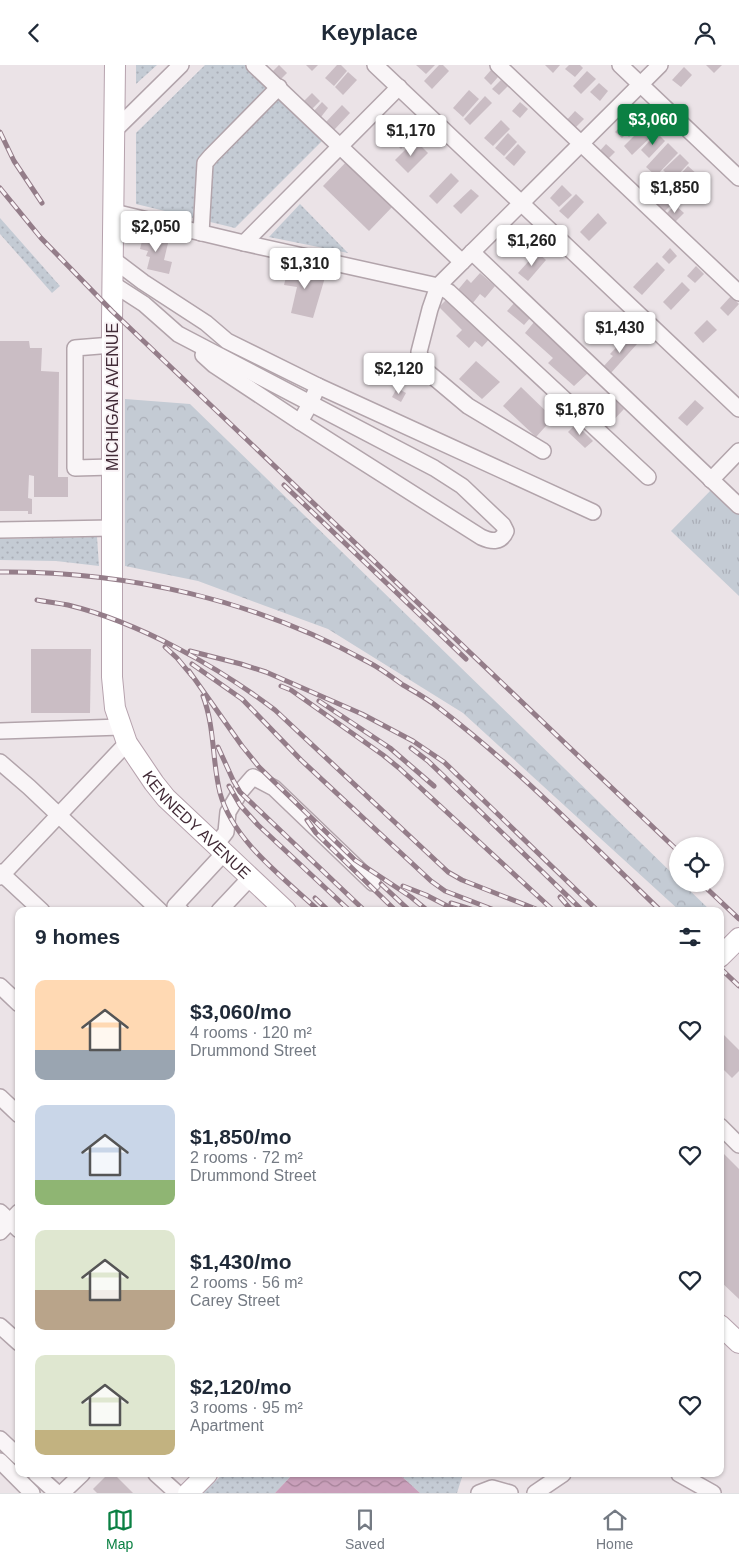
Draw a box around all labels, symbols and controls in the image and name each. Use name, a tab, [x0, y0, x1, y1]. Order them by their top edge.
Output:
icon: back	[20, 19, 48, 47]
icon: person	[691, 19, 719, 47]
text: Keyplace	[321, 20, 418, 45]
pin: $3,060	[612, 103, 694, 146]
text: $3,060	[629, 111, 677, 128]
pin: $1,170	[370, 114, 452, 157]
text: $1,170	[387, 122, 435, 139]
pin: $1,850	[634, 171, 716, 214]
text: $1,850	[651, 179, 699, 196]
pin: $2,050	[115, 211, 197, 253]
text: $2,050	[132, 218, 180, 235]
pin: $1,260	[491, 225, 573, 267]
text: $1,260	[508, 232, 556, 249]
pin: $1,310	[264, 247, 346, 290]
text: $1,310	[281, 255, 329, 272]
pin: $1,430	[579, 311, 661, 354]
text: $1,430	[596, 319, 644, 336]
street label: MICHIGAN AVENUE	[104, 323, 121, 471]
pin: $2,120	[358, 353, 440, 395]
text: $2,120	[375, 360, 423, 377]
pin: $1,870	[539, 393, 621, 436]
text: $1,870	[556, 401, 604, 418]
street label: KENNEDY AVENUE	[139, 768, 254, 882]
map controls	[669, 837, 724, 892]
button: locate	[669, 837, 724, 892]
icon: filters	[676, 923, 704, 951]
text: 9 homes	[35, 925, 120, 948]
icon: home	[75, 1000, 135, 1060]
text: $3,060/mo	[190, 1000, 292, 1023]
icon: heart	[676, 1016, 704, 1044]
text: 4 rooms · 120 m²	[190, 1024, 312, 1041]
text: Drummond Street	[190, 1042, 316, 1059]
icon: home	[75, 1125, 135, 1185]
text: $1,850/mo	[190, 1125, 292, 1148]
icon: heart	[676, 1141, 704, 1169]
text: 2 rooms · 72 m²	[190, 1149, 303, 1166]
text: Drummond Street	[190, 1167, 316, 1184]
icon: home	[75, 1250, 135, 1310]
text: $1,430/mo	[190, 1250, 292, 1273]
icon: heart	[676, 1266, 704, 1294]
text: 2 rooms · 56 m²	[190, 1274, 303, 1291]
text: Carey Street	[190, 1292, 280, 1309]
icon: home	[75, 1375, 135, 1435]
text: $2,120/mo	[190, 1375, 292, 1398]
icon: heart	[676, 1391, 704, 1419]
text: 3 rooms · 95 m²	[190, 1399, 303, 1416]
text: Apartment	[190, 1417, 264, 1434]
tab: Map	[106, 1506, 134, 1552]
tab: Saved	[345, 1506, 385, 1552]
tab: Home	[596, 1506, 633, 1552]

